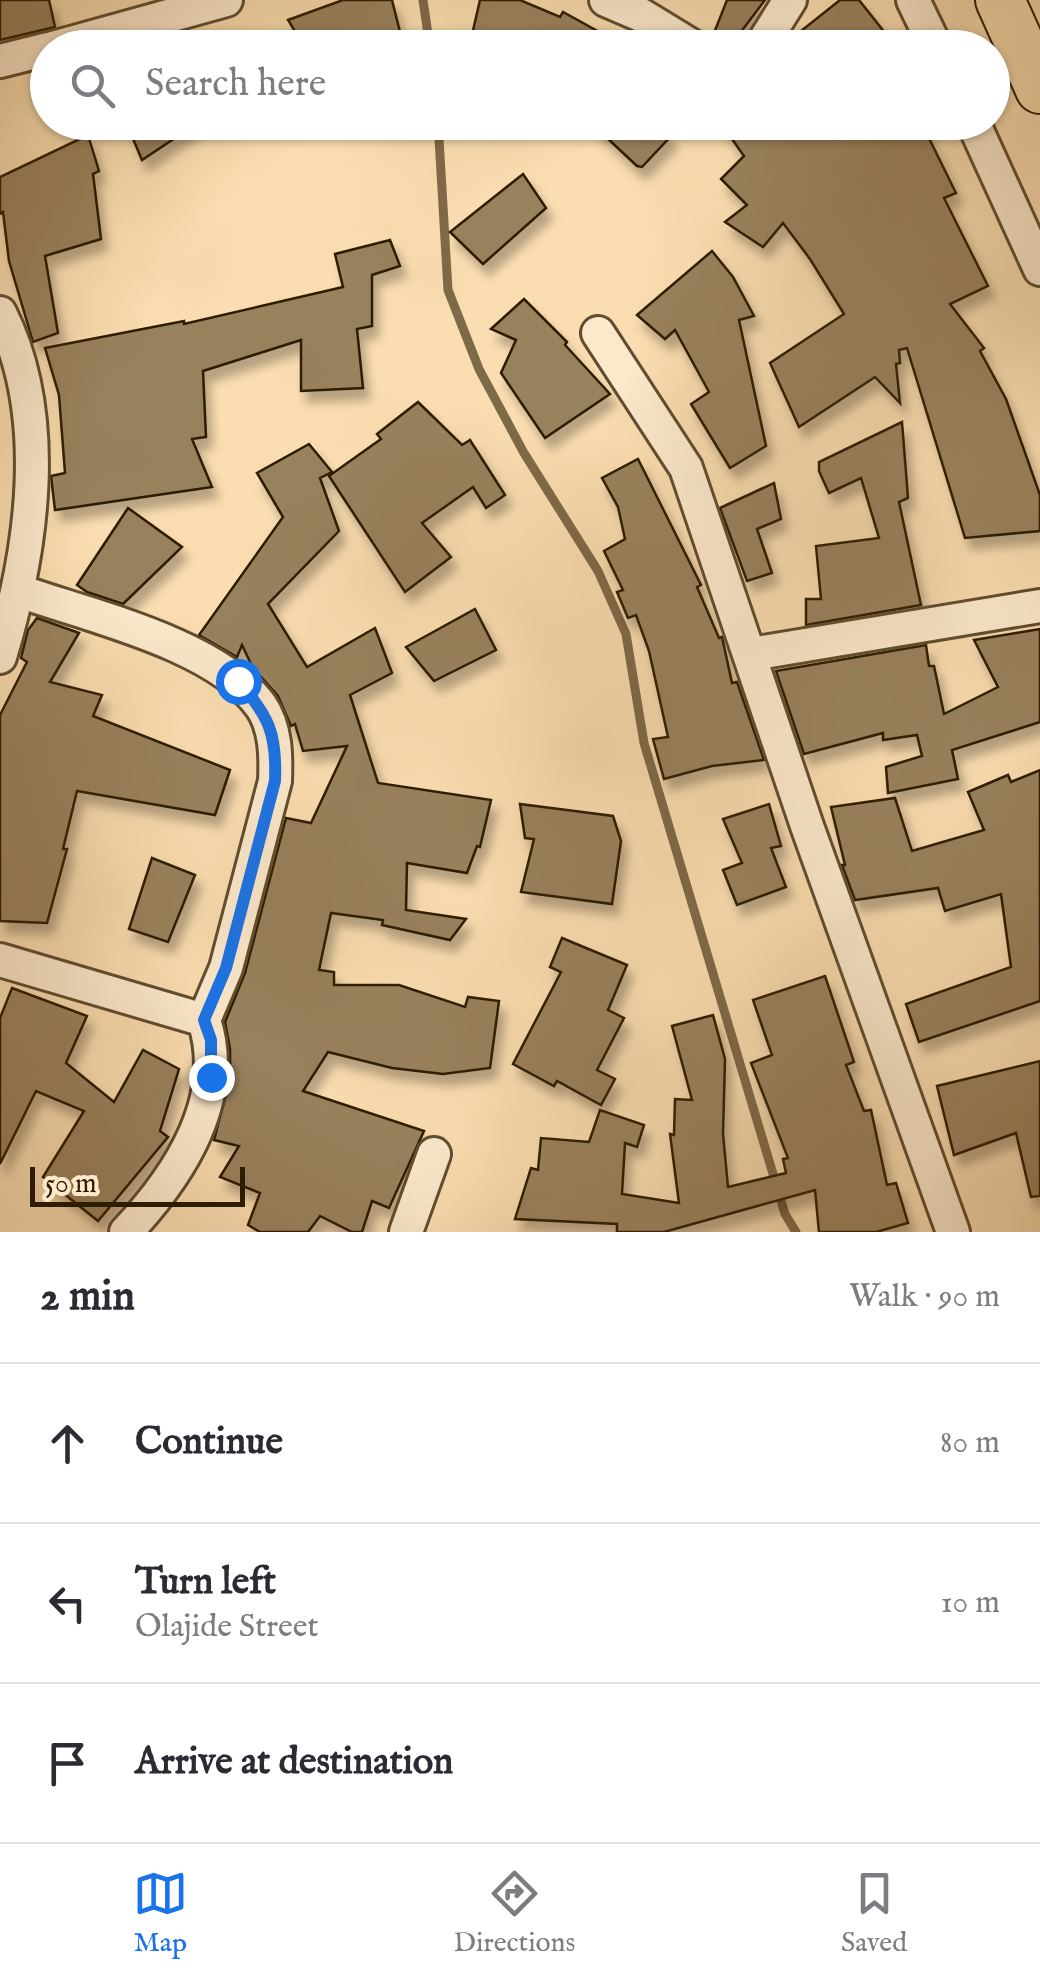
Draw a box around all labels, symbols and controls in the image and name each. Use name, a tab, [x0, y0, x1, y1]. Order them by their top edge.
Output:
search box	[30, 30, 1010, 140]
icon: search	[65, 58, 120, 113]
text: Search here	[145, 61, 326, 109]
route start	[216, 659, 262, 705]
route end	[189, 1055, 235, 1101]
scale bar	[30, 1162, 245, 1206]
text: 50 m	[45, 1167, 97, 1202]
text: 2 min	[40, 1271, 135, 1324]
text: Walk · 90 m	[849, 1277, 1000, 1318]
icon: ahead	[40, 1416, 95, 1471]
text: Continue	[135, 1419, 283, 1467]
text: 80 m	[940, 1423, 1000, 1464]
text: Turn left	[135, 1559, 276, 1607]
icon: left	[40, 1576, 95, 1631]
text: 10 m	[941, 1583, 1000, 1624]
text: Olajide Street	[135, 1607, 318, 1648]
icon: arrive	[40, 1736, 95, 1791]
text: Arrive at destination	[135, 1739, 453, 1787]
tab: Map	[133, 1866, 188, 1961]
tab: Directions	[453, 1866, 575, 1961]
tab: Saved	[841, 1866, 907, 1961]

